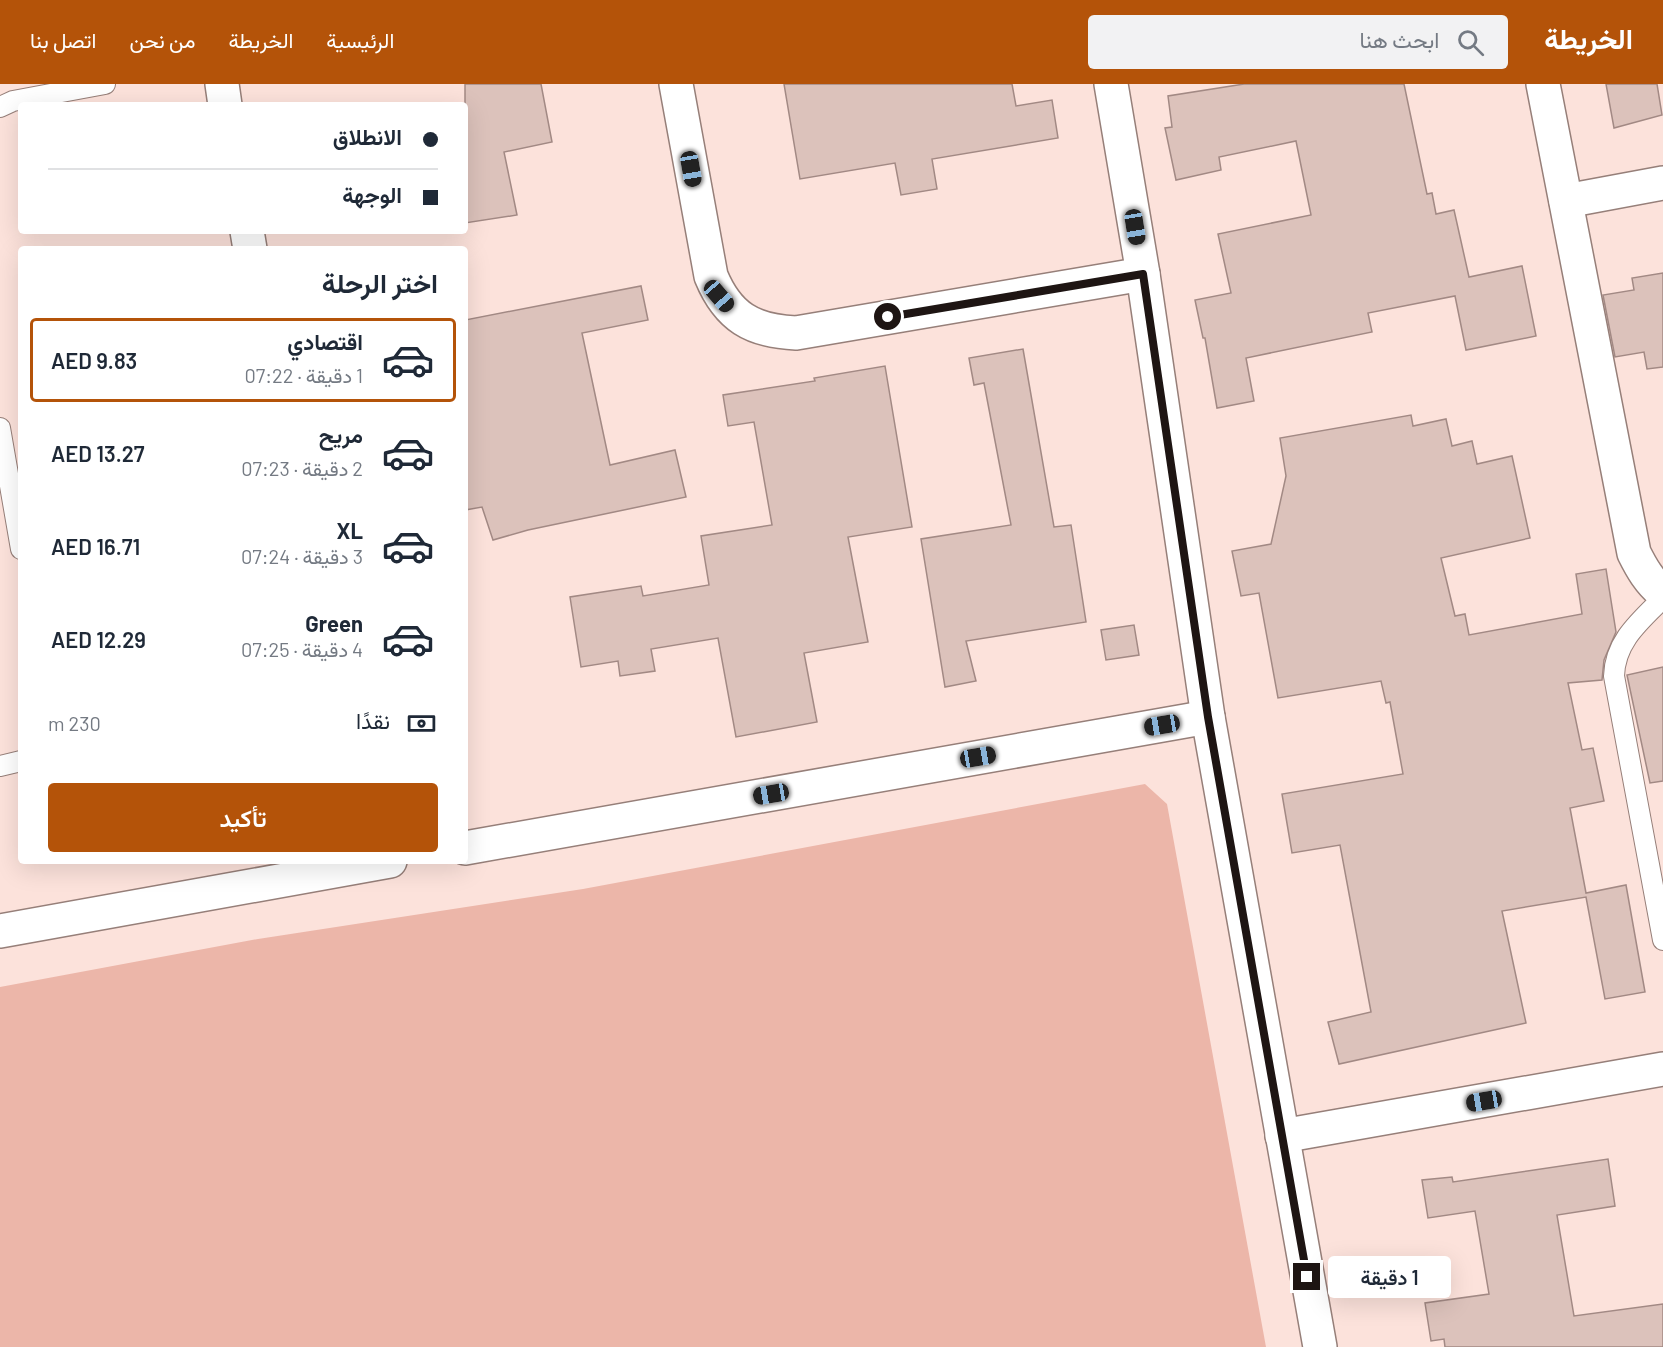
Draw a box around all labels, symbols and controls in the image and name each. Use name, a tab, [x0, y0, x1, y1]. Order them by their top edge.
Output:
search box	[1088, 15, 1508, 69]
text: الخريطة	[1544, 21, 1633, 55]
text: ابحث هنا	[1359, 26, 1439, 52]
icon: search	[1454, 26, 1487, 59]
text: اتصل بنا	[30, 27, 96, 52]
text: من نحن	[129, 27, 195, 52]
text: الخريطة	[228, 27, 293, 52]
text: الرئيسية	[326, 27, 394, 52]
text: الانطلاق	[333, 123, 402, 149]
car	[679, 150, 703, 188]
text: الوجهة	[342, 181, 402, 207]
car	[1123, 208, 1147, 246]
text: اختر الرحلة	[322, 266, 438, 298]
car	[700, 277, 738, 315]
route start	[874, 303, 901, 330]
text: اقتصادي	[287, 328, 363, 354]
icon: car	[381, 333, 435, 387]
text: AED 9.83	[51, 347, 137, 373]
text: 1 دقيقة · 07:22	[245, 363, 363, 387]
text: مريح	[319, 421, 363, 447]
icon: car	[381, 426, 435, 480]
text: AED 13.27	[51, 440, 145, 466]
text: 2 دقيقة · 07:23	[241, 456, 363, 480]
text: XL	[337, 517, 363, 543]
icon: car	[381, 519, 435, 573]
text: AED 16.71	[51, 533, 140, 559]
text: 3 دقيقة · 07:24	[241, 544, 363, 568]
text: Green	[305, 610, 363, 636]
icon: car	[381, 612, 435, 666]
text: AED 12.29	[51, 626, 146, 652]
text: 4 دقيقة · 07:25	[241, 637, 363, 661]
text: نقدًا	[356, 707, 390, 733]
icon: cash	[405, 707, 438, 740]
text: 230 m	[48, 711, 101, 735]
car	[1143, 713, 1181, 737]
car	[959, 745, 997, 769]
car	[752, 782, 790, 806]
button: تأكيد	[48, 783, 438, 852]
car	[1465, 1089, 1503, 1113]
callout: 1 دقيقة	[1328, 1256, 1451, 1298]
route end	[1293, 1263, 1320, 1290]
text: 1 دقيقة	[1360, 1265, 1419, 1289]

